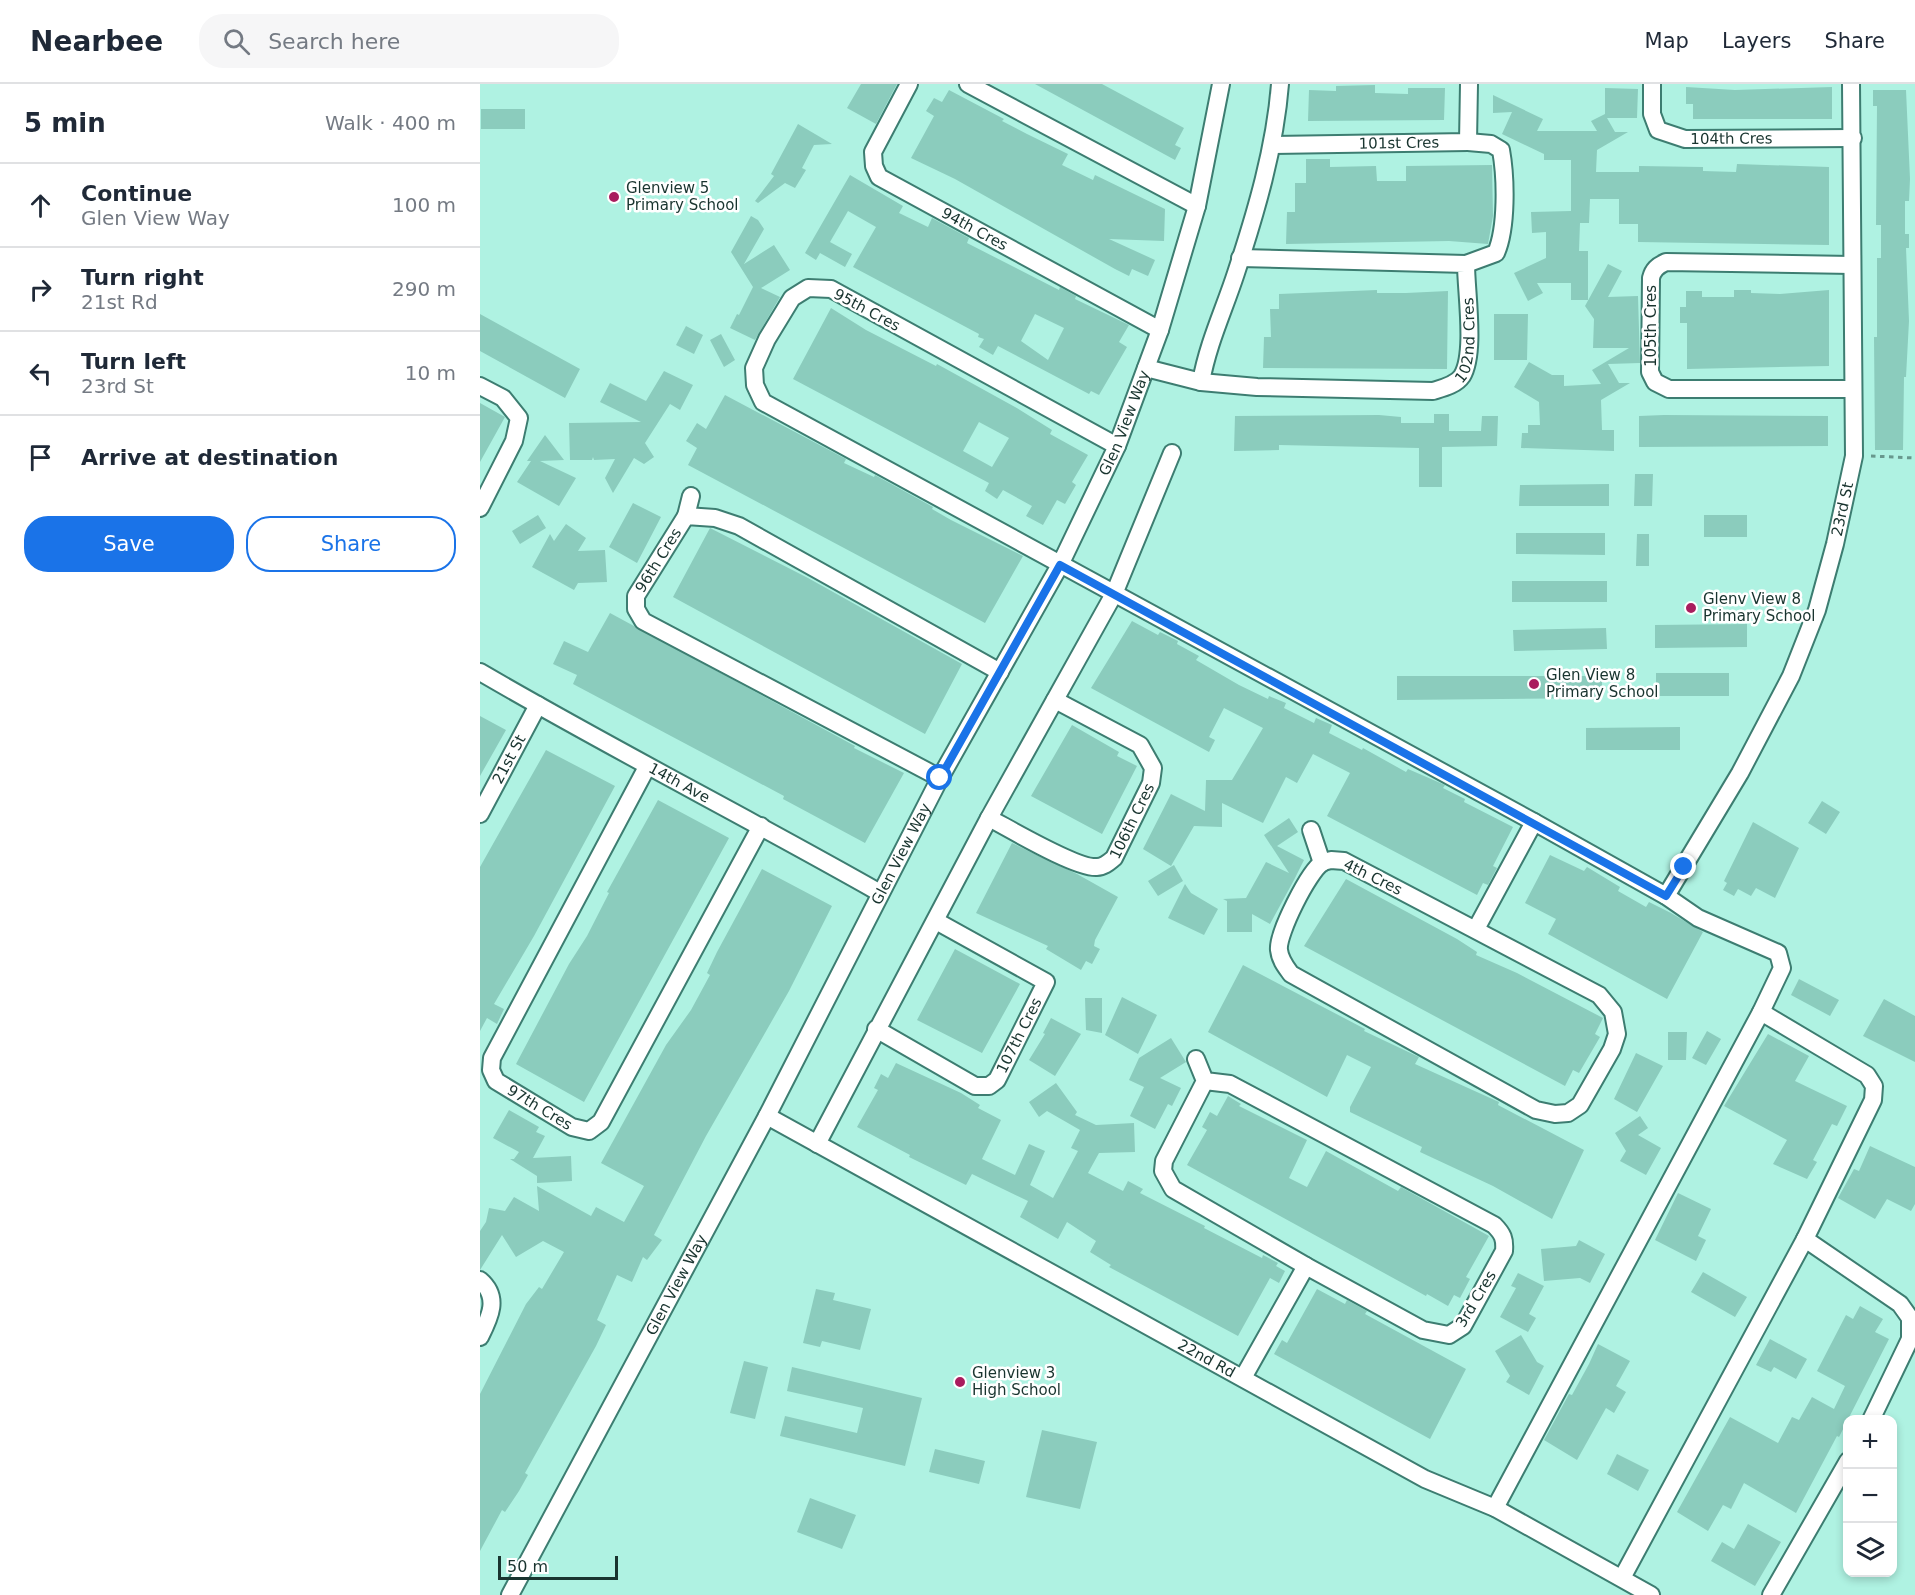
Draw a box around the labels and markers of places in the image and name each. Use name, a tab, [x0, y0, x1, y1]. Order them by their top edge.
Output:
place label: Glenview 5 Primary School	[626, 179, 739, 214]
marker: Glenview 5 Primary School	[607, 190, 621, 204]
place label: Glenv View 8 Primary School	[1703, 590, 1816, 625]
marker: Glenv View 8 Primary School	[1684, 601, 1698, 615]
place label: Glen View 8 Primary School	[1546, 666, 1659, 701]
marker: Glen View 8 Primary School	[1527, 677, 1541, 691]
place label: Glenview 3 High School	[972, 1364, 1061, 1399]
marker: Glenview 3 High School	[953, 1375, 967, 1389]

